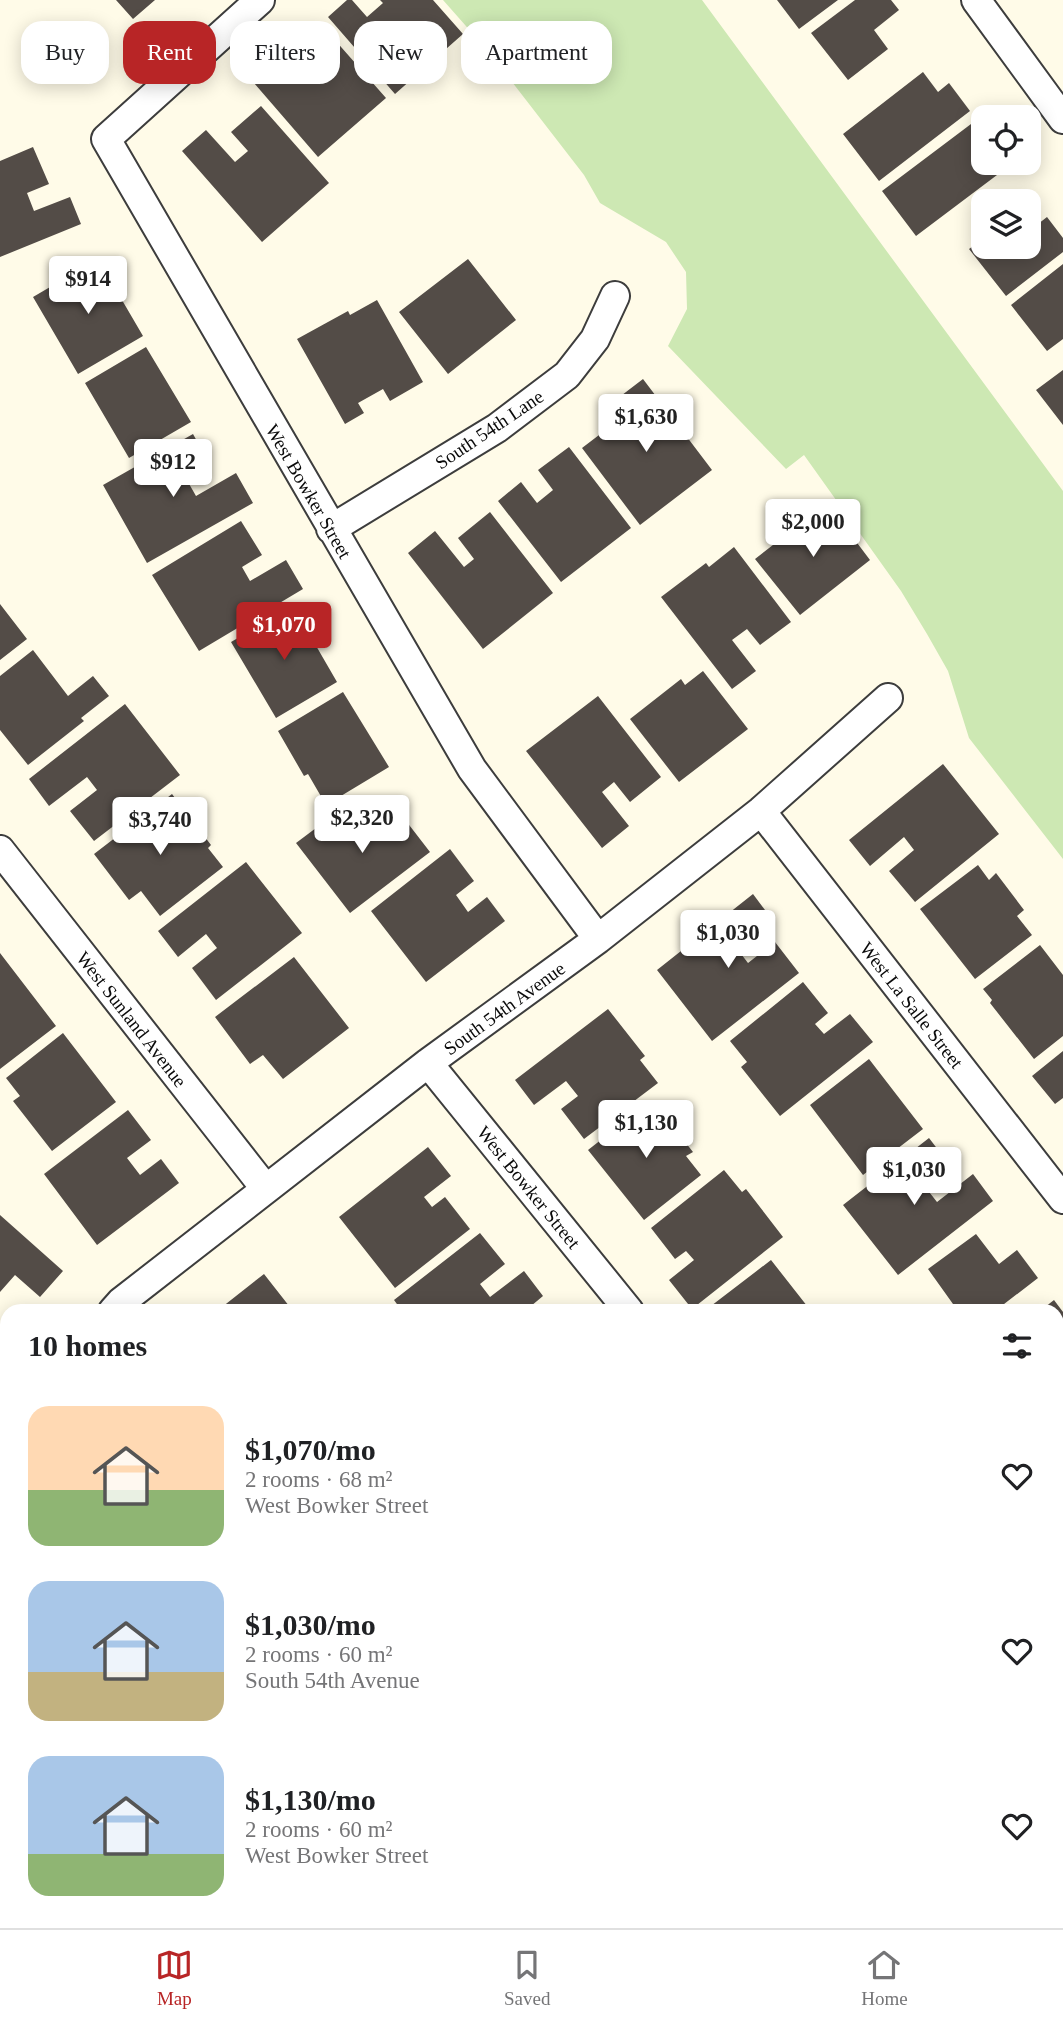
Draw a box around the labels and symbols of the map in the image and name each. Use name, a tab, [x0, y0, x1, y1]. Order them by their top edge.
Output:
pin: $914	[47, 256, 129, 316]
street label: South 54th Lane	[431, 386, 547, 473]
pin: $1,630	[589, 394, 703, 454]
street label: West Bowker Street	[262, 420, 356, 563]
pin: $912	[132, 440, 214, 499]
pin: $2,000	[756, 500, 870, 559]
pin: $1,070	[227, 602, 341, 662]
pin: $2,320	[305, 796, 419, 855]
pin: $3,740	[103, 798, 217, 857]
pin: $1,030	[671, 911, 785, 970]
street label: West La Salle Street	[856, 938, 968, 1073]
street label: West Sunland Avenue	[72, 947, 191, 1091]
street label: South 54th Avenue	[440, 958, 569, 1059]
pin: $1,130	[589, 1100, 703, 1160]
street label: West Bowker Street	[473, 1122, 585, 1253]
pin: $1,030	[857, 1148, 971, 1207]

